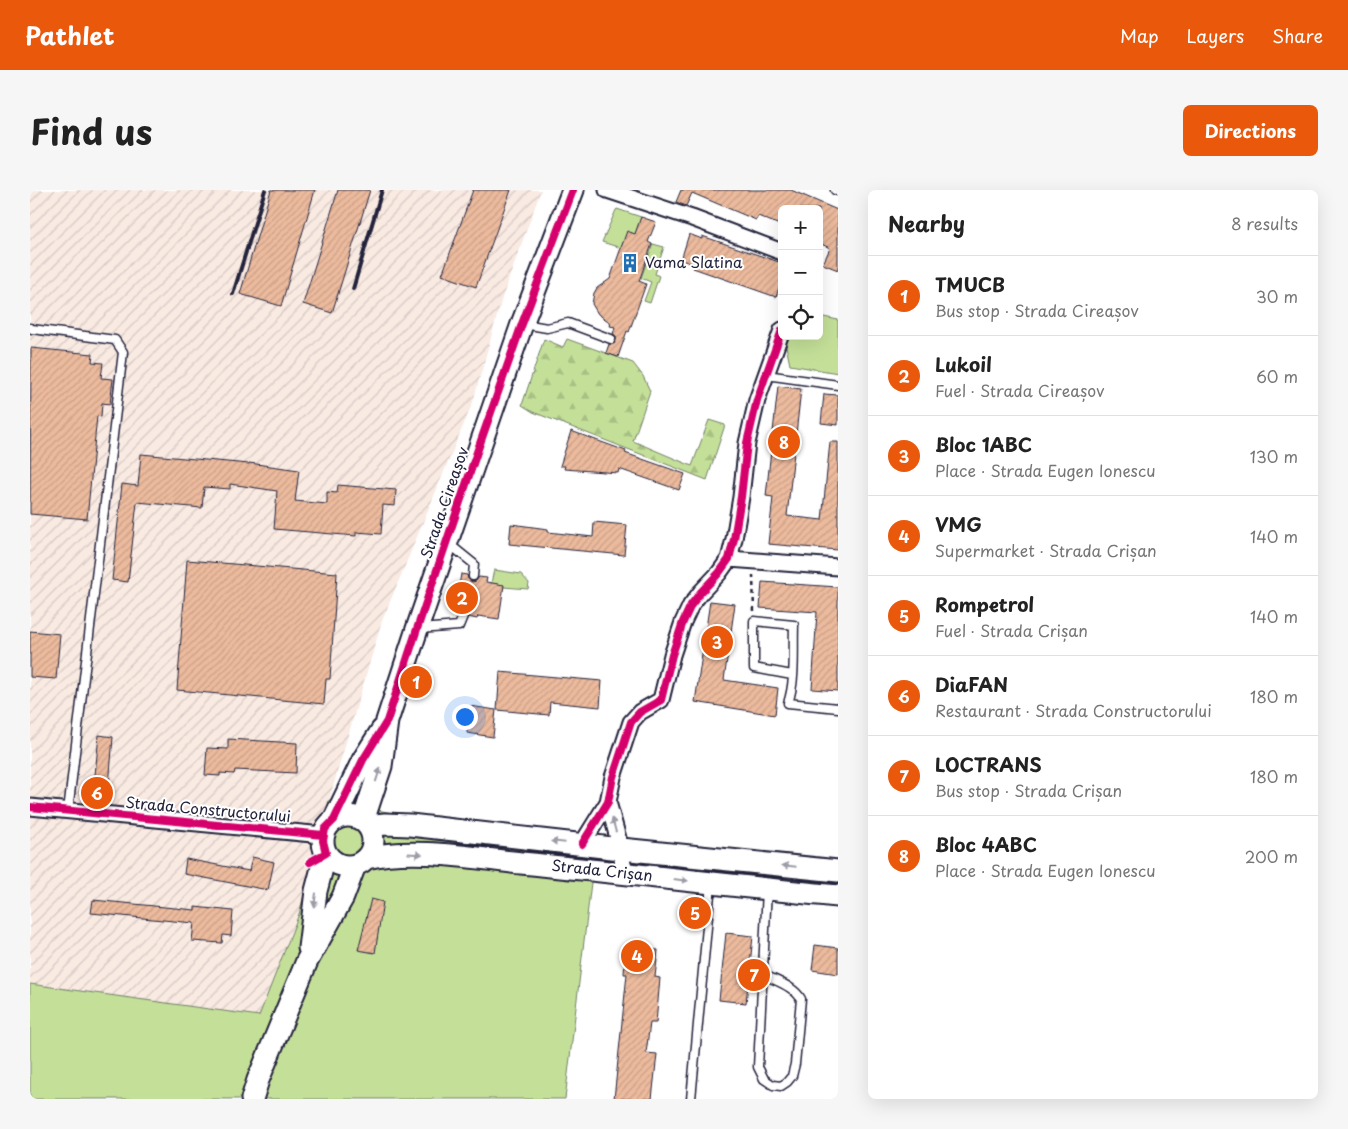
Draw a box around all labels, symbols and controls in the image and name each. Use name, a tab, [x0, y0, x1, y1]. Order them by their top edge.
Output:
text: Pathlet	[25, 17, 115, 53]
text: Map	[1120, 22, 1159, 49]
text: Layers	[1187, 22, 1244, 49]
text: Share	[1272, 22, 1323, 49]
text: Find us	[30, 104, 152, 157]
button: Directions	[1183, 105, 1318, 156]
map controls	[778, 205, 823, 340]
button: +	[778, 205, 823, 250]
text: Nearby	[888, 207, 965, 239]
text: 8 results	[1231, 211, 1298, 235]
place label: Vama Slatina	[645, 250, 743, 273]
button: −	[778, 250, 823, 295]
building icon: Vama Slatina	[619, 252, 641, 274]
text: TMUCB	[935, 270, 1005, 298]
text: 1	[900, 284, 908, 308]
text: 30 m	[1256, 284, 1298, 308]
button: locate	[778, 295, 823, 340]
text: Bus stop · Strada Cireașov	[935, 298, 1139, 322]
text: Lukoil	[935, 350, 992, 378]
text: 2	[898, 364, 910, 388]
text: 60 m	[1256, 364, 1298, 388]
text: Fuel · Strada Cireașov	[935, 378, 1104, 402]
pin: 8	[768, 423, 800, 461]
text: Bloc 1ABC	[935, 430, 1032, 458]
street label: Strada Cireașov	[414, 443, 474, 561]
text: 3	[899, 444, 909, 468]
text: 130 m	[1250, 444, 1298, 468]
text: Place · Strada Eugen Ionescu	[935, 458, 1156, 482]
text: VMG	[935, 510, 982, 538]
text: 4	[899, 524, 909, 548]
text: 140 m	[1250, 524, 1298, 548]
text: Supermarket · Strada Crișan	[935, 538, 1157, 562]
pin: 2	[446, 579, 478, 617]
text: Rompetrol	[935, 590, 1034, 618]
text: 5	[899, 604, 909, 628]
text: 140 m	[1250, 604, 1298, 628]
text: Fuel · Strada Crișan	[935, 618, 1088, 642]
pin: 3	[701, 623, 733, 661]
pin: 1	[400, 663, 432, 701]
text: DiaFAN	[935, 670, 1008, 698]
text: 6	[898, 684, 910, 708]
text: 180 m	[1250, 684, 1298, 708]
text: Restaurant · Strada Constructorului	[935, 698, 1212, 722]
your location	[452, 704, 478, 730]
text: LOCTRANS	[935, 750, 1042, 778]
text: 7	[899, 764, 909, 788]
text: 180 m	[1250, 764, 1298, 788]
one-way arrow	[374, 767, 382, 782]
pin: 6	[81, 774, 113, 812]
text: Bus stop · Strada Crișan	[935, 778, 1122, 802]
street label: Strada Constructorului	[124, 790, 292, 827]
one-way arrow	[610, 818, 618, 833]
text: Bloc 4ABC	[935, 830, 1037, 858]
one-way arrow	[550, 838, 566, 846]
text: 8	[899, 844, 909, 868]
text: 200 m	[1245, 844, 1298, 868]
one-way arrow	[407, 850, 423, 858]
street label: Strada Crișan	[551, 853, 654, 886]
text: Place · Strada Eugen Ionescu	[935, 858, 1156, 882]
one-way arrow	[781, 862, 797, 870]
one-way arrow	[673, 876, 689, 884]
one-way arrow	[311, 893, 319, 909]
pin: 5	[679, 894, 711, 932]
pin: 4	[621, 937, 653, 975]
pin: 7	[738, 956, 770, 994]

